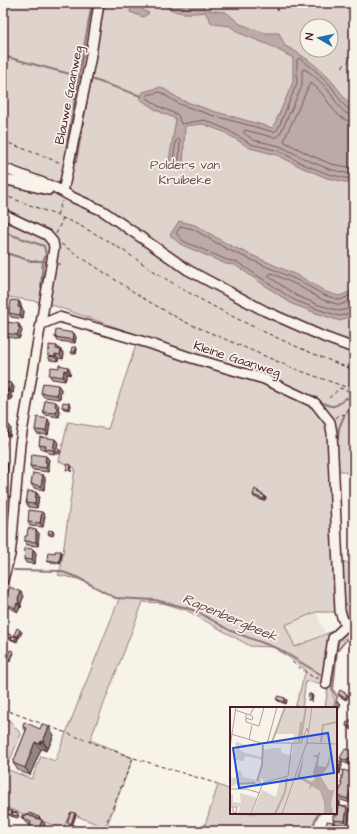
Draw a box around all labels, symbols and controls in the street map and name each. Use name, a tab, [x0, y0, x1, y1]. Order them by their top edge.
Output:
north arrow	[299, 18, 339, 58]
text: N	[302, 32, 318, 41]
street label: Blauwe Gaanweg	[51, 44, 88, 146]
park label: Polders van Kruibeke	[150, 156, 221, 189]
street label: Kleine Gaanweg	[191, 336, 283, 383]
water label: Rapenbergbeek	[179, 589, 281, 647]
inset map	[230, 707, 337, 814]

